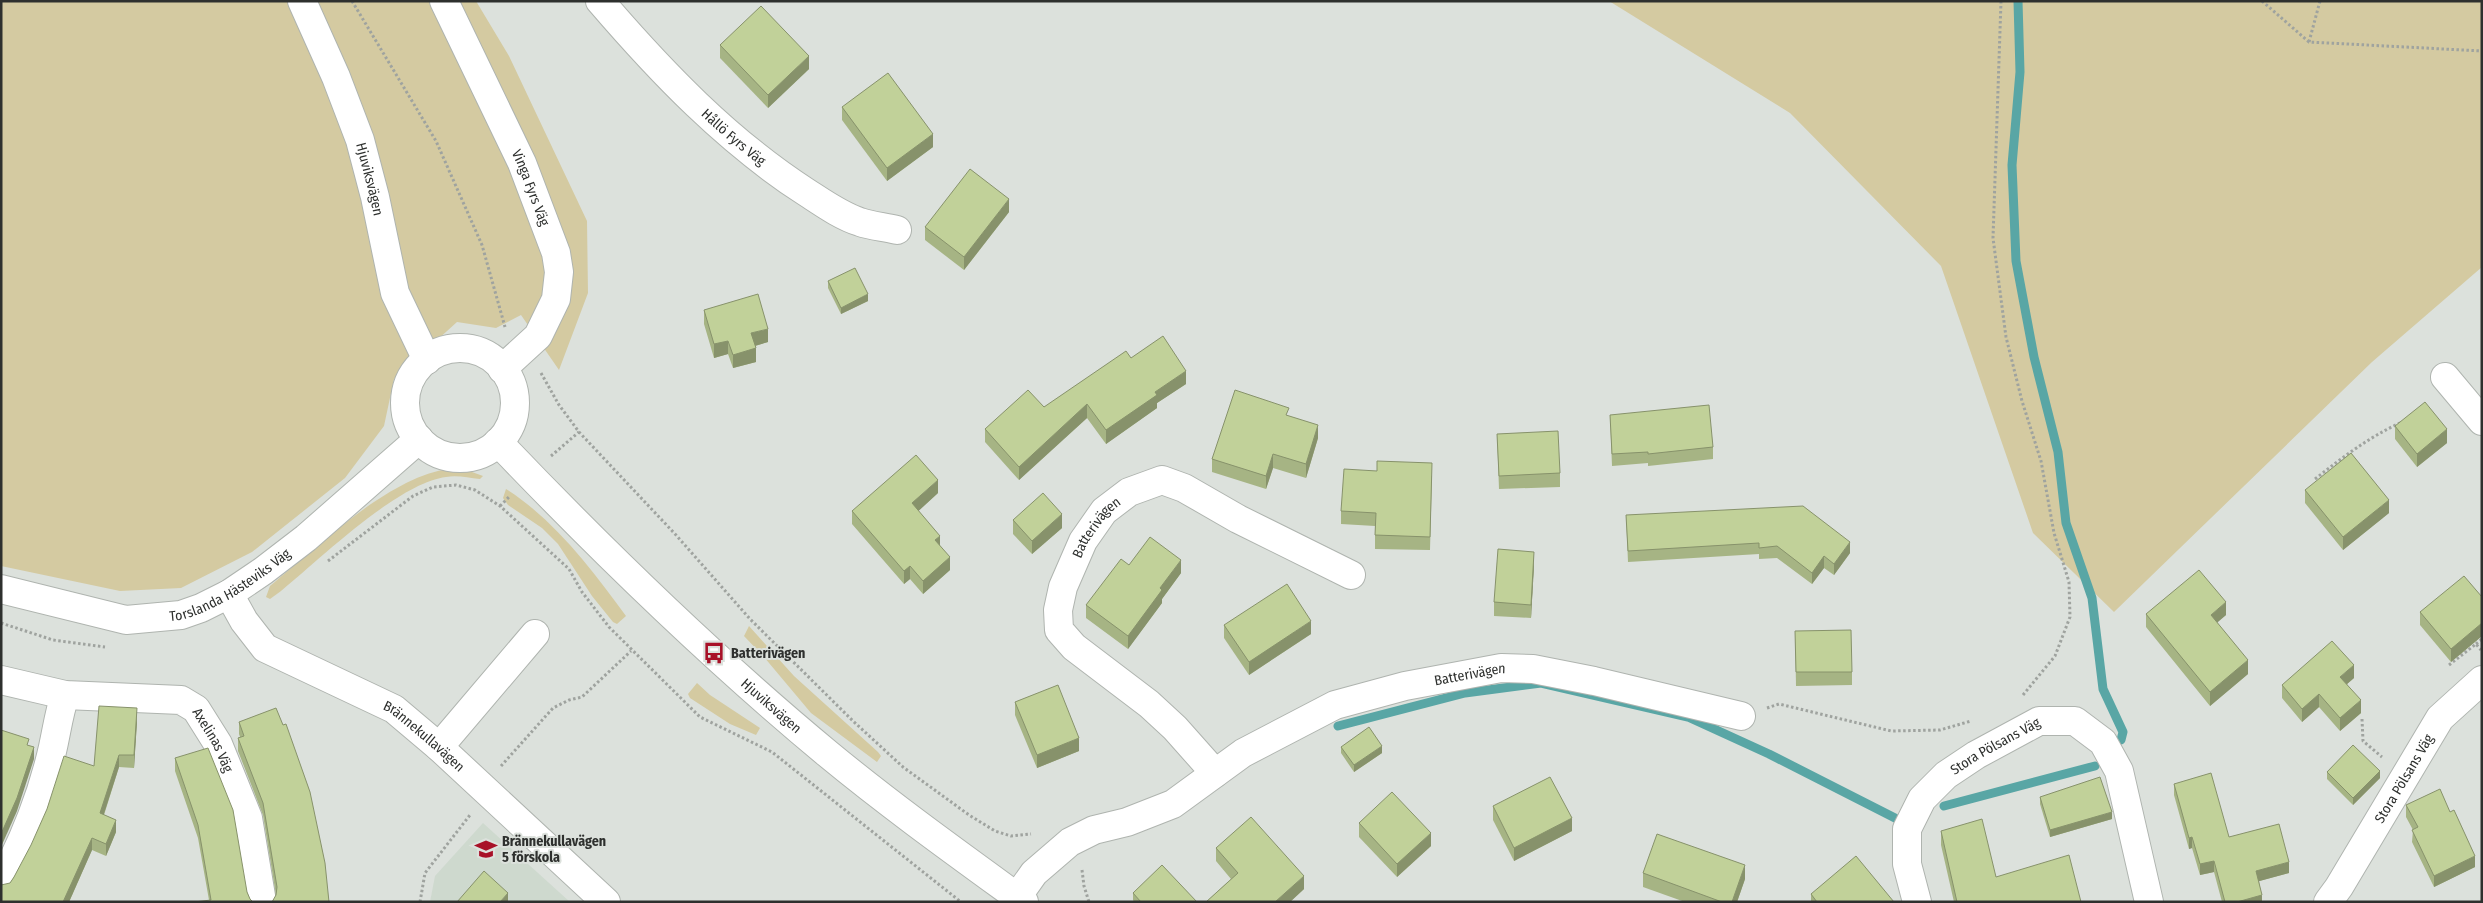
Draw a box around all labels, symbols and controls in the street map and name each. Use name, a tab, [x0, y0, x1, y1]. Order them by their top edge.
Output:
street label: Hållö Fyrs Väg	[698, 105, 770, 169]
street label: Hjuviksvägen	[353, 141, 387, 217]
street label: Vinga Fyrs Väg	[508, 147, 554, 228]
street label: Batterivägen	[1068, 493, 1124, 560]
street label: Torslanda Hästeviks Väg	[169, 544, 294, 625]
bus stop icon: Batterivägen	[701, 640, 727, 666]
place label: Batterivägen	[731, 645, 805, 662]
street label: Batterivägen	[1433, 659, 1506, 689]
street label: Hjuviksvägen	[738, 675, 805, 737]
street label: Brännekullavägen	[381, 697, 468, 775]
street label: Axelinas Väg	[189, 705, 237, 775]
street label: Stora Pölsans Väg	[1947, 713, 2043, 778]
street label: Stora Pölsans Väg	[2371, 731, 2437, 826]
place label: Brännekullavägen 5 förskola	[502, 833, 606, 866]
school or university icon: Brännekullavägen 5 förskola	[473, 836, 499, 862]

